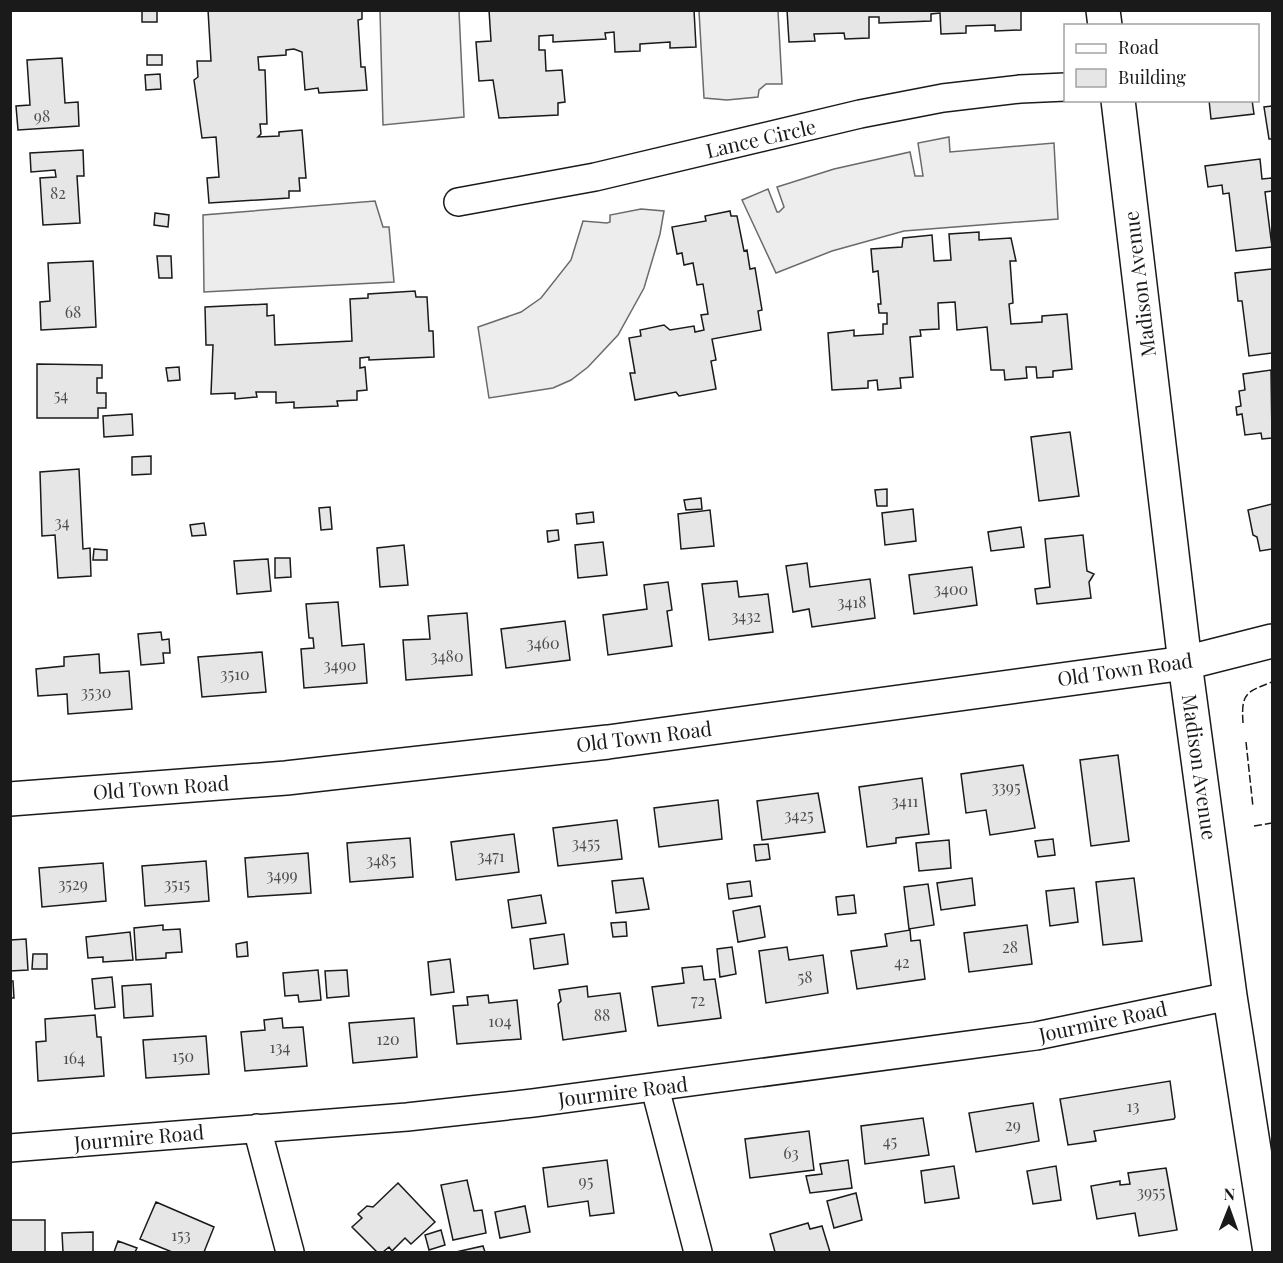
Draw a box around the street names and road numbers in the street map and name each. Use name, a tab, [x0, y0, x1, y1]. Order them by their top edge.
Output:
street label: Lance Circle	[703, 112, 818, 163]
street label: Madison Avenue	[1116, 210, 1161, 359]
street label: Old Town Road	[1055, 646, 1195, 691]
street label: Madison Avenue	[1177, 692, 1224, 841]
street label: Old Town Road	[574, 714, 714, 757]
street label: Old Town Road	[92, 768, 230, 805]
street label: Jourmire Road	[1035, 994, 1170, 1047]
street label: Jourmire Road	[555, 1069, 690, 1112]
street label: Jourmire Road	[72, 1117, 205, 1156]

